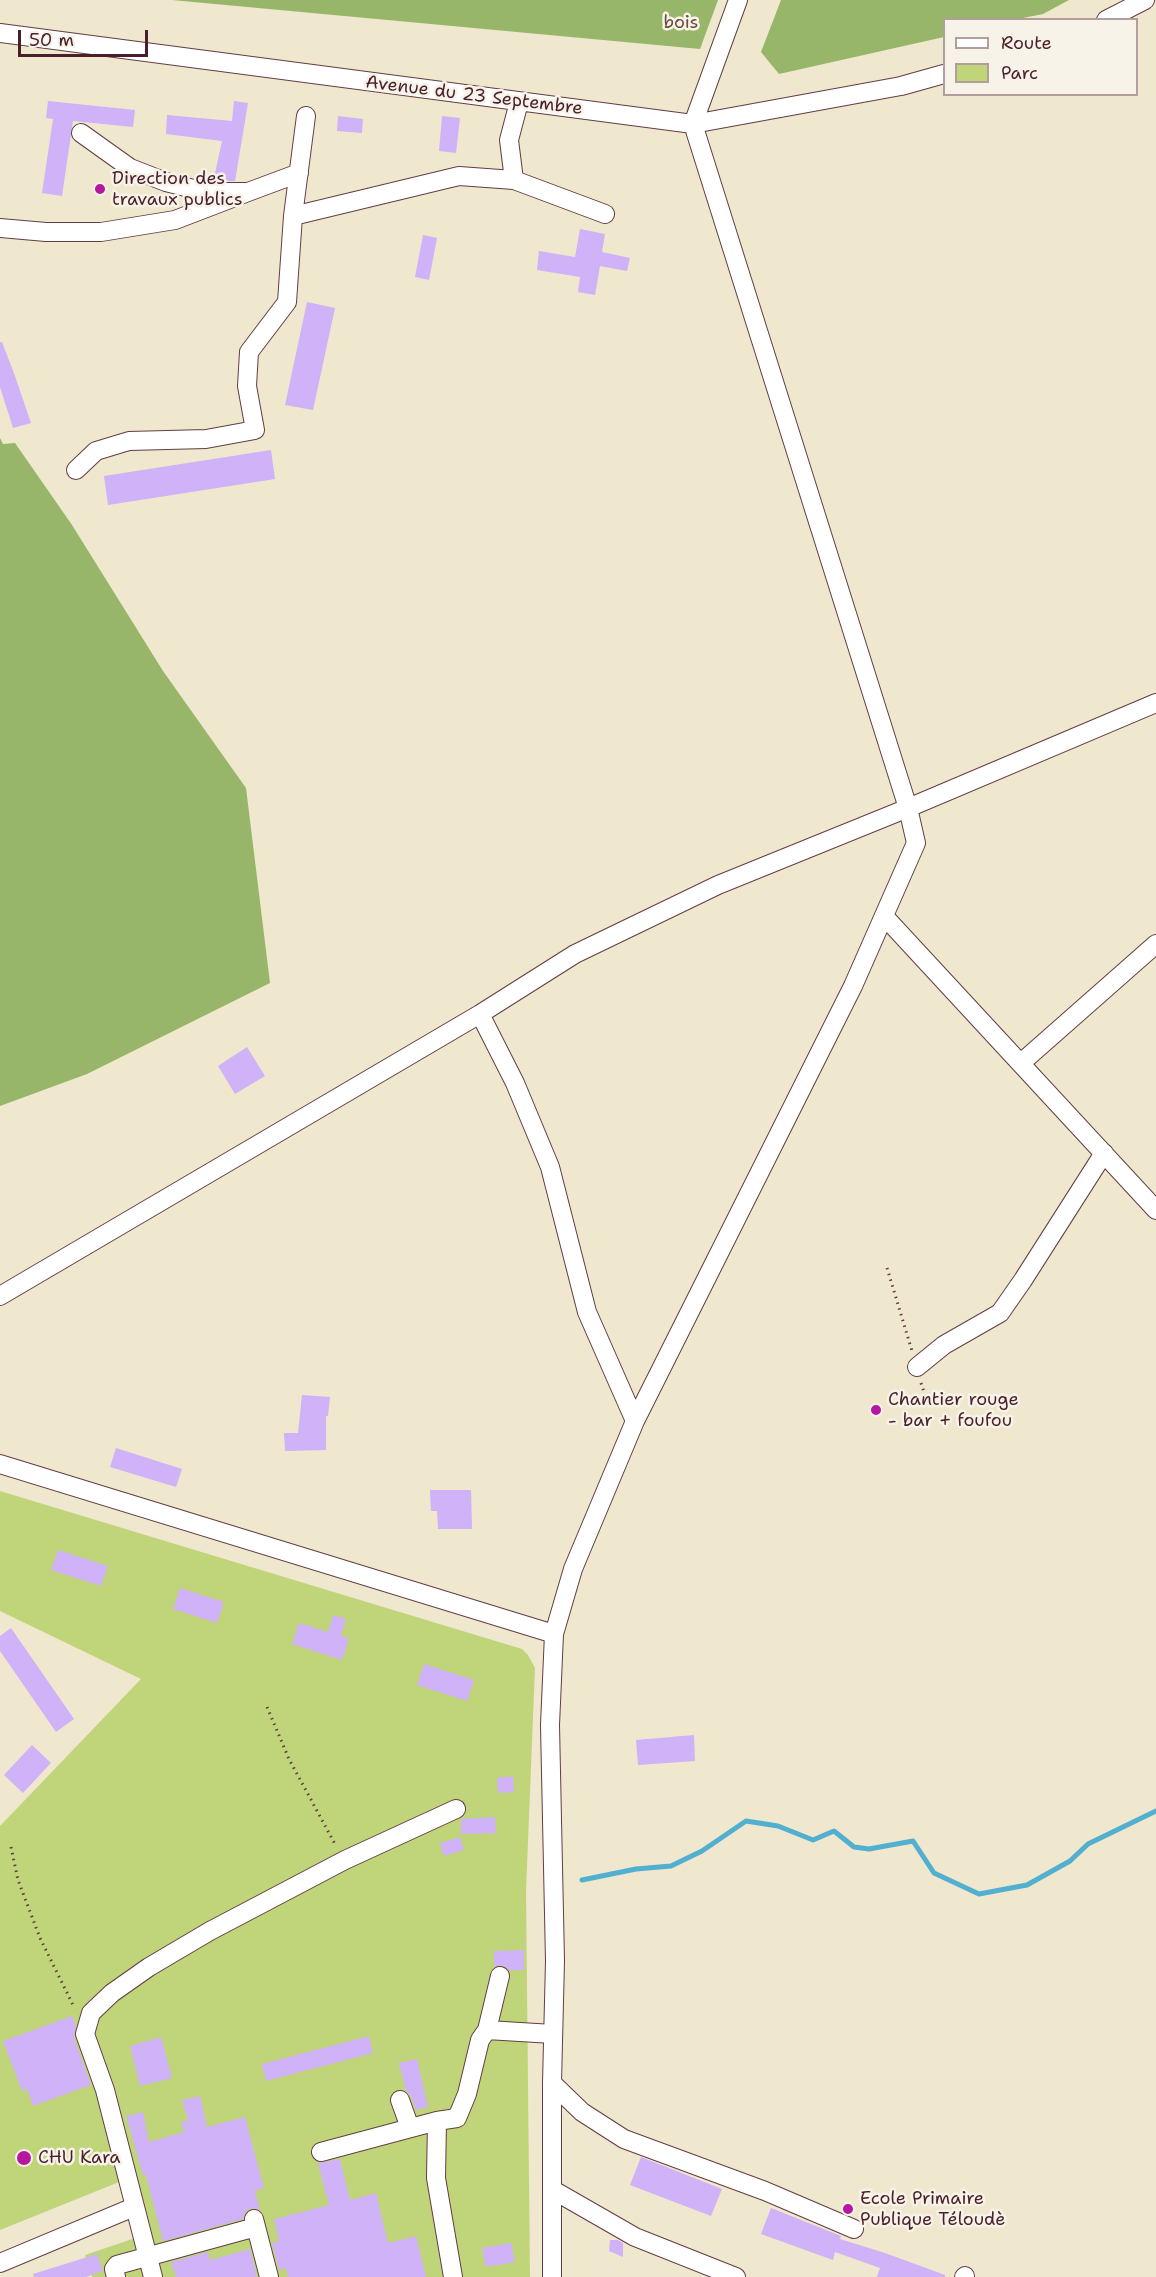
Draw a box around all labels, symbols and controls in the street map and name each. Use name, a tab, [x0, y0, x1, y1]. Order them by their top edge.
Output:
park label: bois	[664, 12, 698, 34]
scale bar	[21, 18, 152, 56]
legend	[943, 18, 1138, 96]
text: 50 m	[29, 28, 74, 52]
text: Route	[1001, 31, 1052, 55]
text: Parc	[1001, 61, 1038, 85]
street label: Avenue du 23 Septembre	[364, 72, 584, 120]
place label: Direction des travaux publics	[112, 168, 243, 210]
marker: Direction des travaux publics	[93, 182, 107, 196]
place label: Chantier rouge - bar + foufou	[888, 1389, 1019, 1432]
marker: Chantier rouge - bar + foufou	[869, 1403, 883, 1417]
place label: CHU Kara	[38, 2147, 121, 2169]
marker: CHU Kara	[15, 2149, 33, 2167]
place label: Ecole Primaire Publique Téloudè	[860, 2188, 1005, 2230]
marker: Ecole Primaire Publique Téloudè	[841, 2202, 855, 2216]

